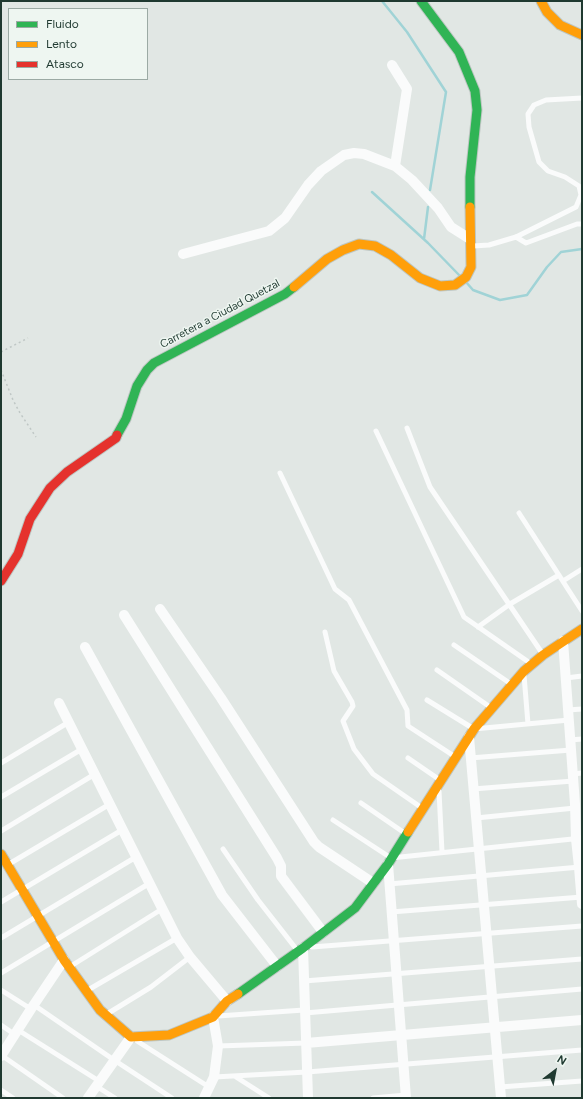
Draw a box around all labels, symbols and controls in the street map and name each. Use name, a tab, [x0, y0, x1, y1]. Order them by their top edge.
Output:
legend	[8, 8, 148, 80]
text: Fluido	[46, 17, 79, 31]
text: Lento	[46, 37, 77, 51]
text: Atasco	[46, 57, 84, 71]
street label: Carretera a Ciudad Quetzal	[158, 277, 282, 351]
north arrow	[535, 1051, 575, 1091]
text: N	[555, 1053, 569, 1068]

